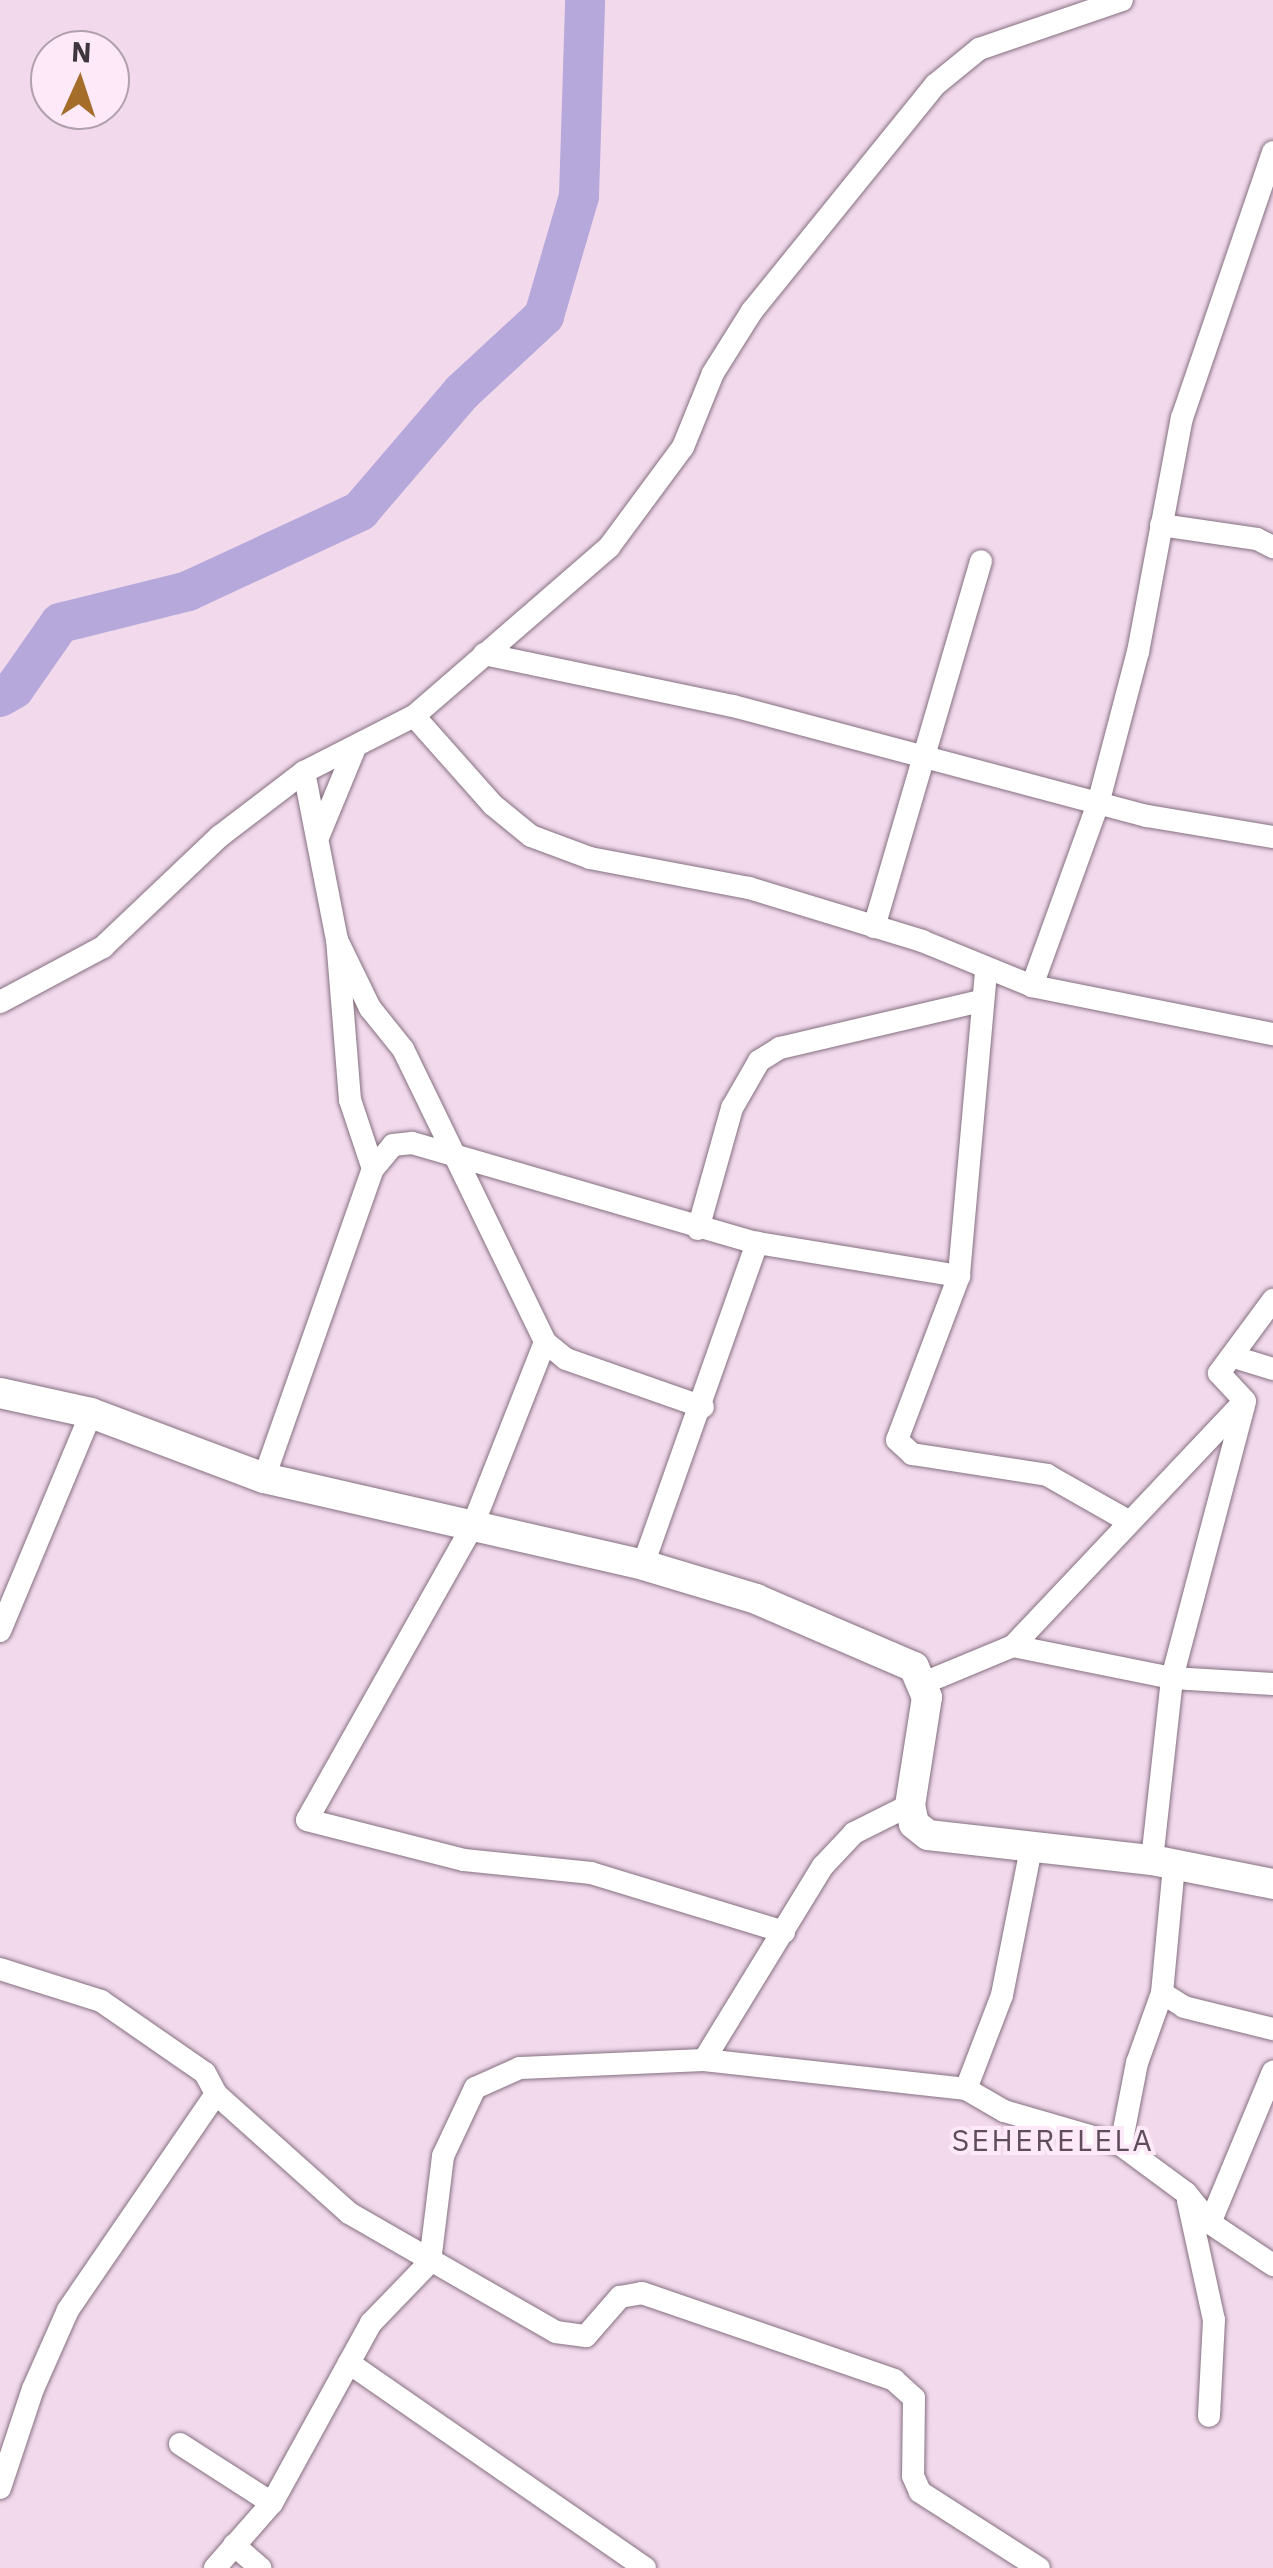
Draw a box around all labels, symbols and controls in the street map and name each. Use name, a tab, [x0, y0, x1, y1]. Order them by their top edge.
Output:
north arrow	[30, 30, 130, 130]
text: N	[70, 33, 93, 71]
district label: SEHERELELA	[952, 2122, 1154, 2158]

